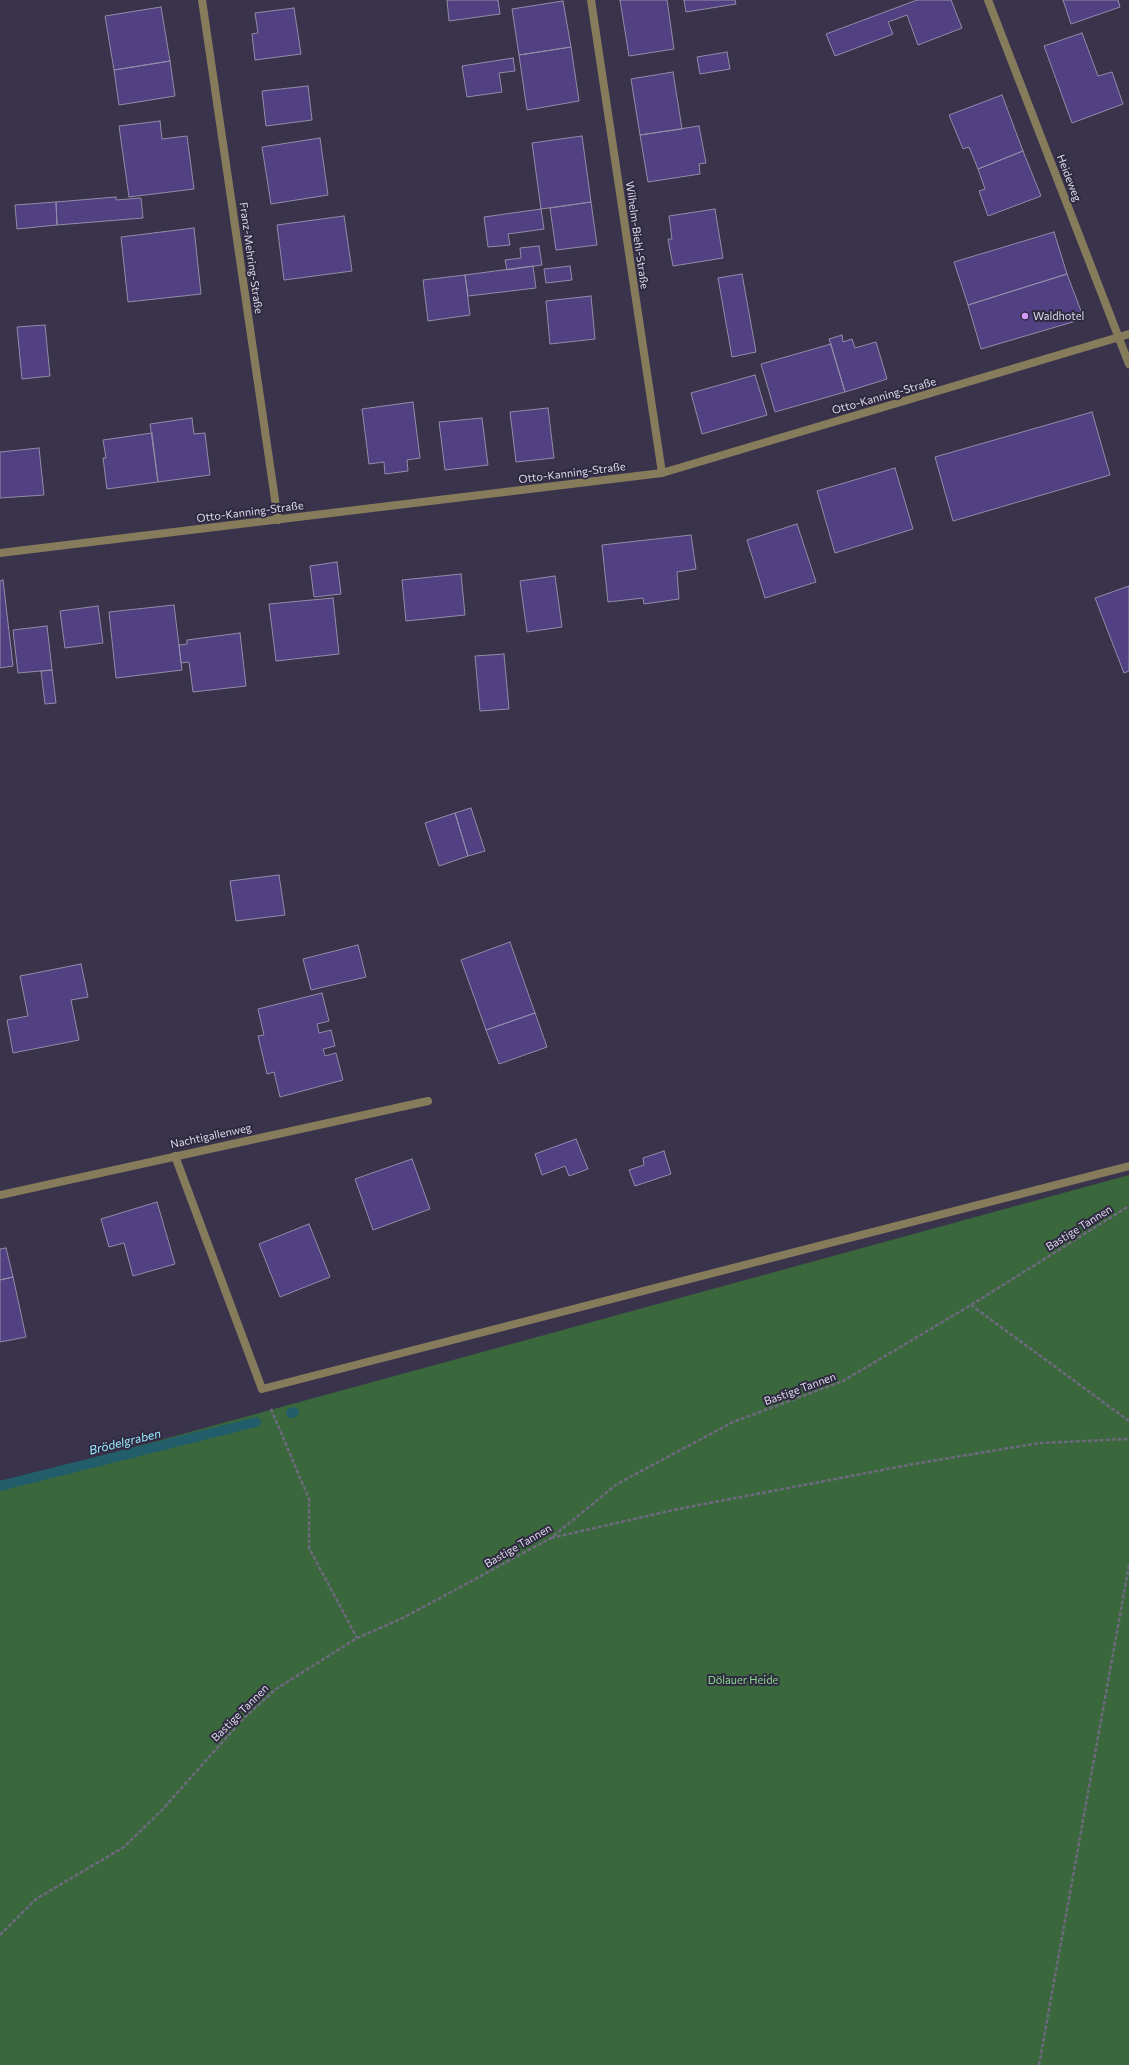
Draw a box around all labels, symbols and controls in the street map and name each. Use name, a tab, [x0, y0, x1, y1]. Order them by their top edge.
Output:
street label: Heideweg	[1054, 153, 1084, 203]
street label: Wilhelm-Biehl-Straße	[623, 180, 651, 290]
street label: Franz-Mehring-Straße	[237, 201, 265, 315]
place label: Waldhotel	[1033, 309, 1084, 323]
marker: Waldhotel	[1020, 311, 1030, 321]
street label: Otto-Kanning-Straße	[830, 375, 938, 417]
street label: Otto-Kanning-Straße	[518, 460, 626, 486]
street label: Otto-Kanning-Straße	[196, 499, 304, 525]
street label: Nachtigallenweg	[169, 1121, 253, 1151]
street label: Bastige Tannen	[1043, 1202, 1115, 1254]
street label: Bastige Tannen	[762, 1370, 838, 1408]
water label: Brödelgraben	[88, 1426, 162, 1458]
street label: Bastige Tannen	[482, 1521, 554, 1571]
park label: Dölauer Heide	[708, 1673, 778, 1687]
street label: Bastige Tannen	[209, 1682, 271, 1744]

